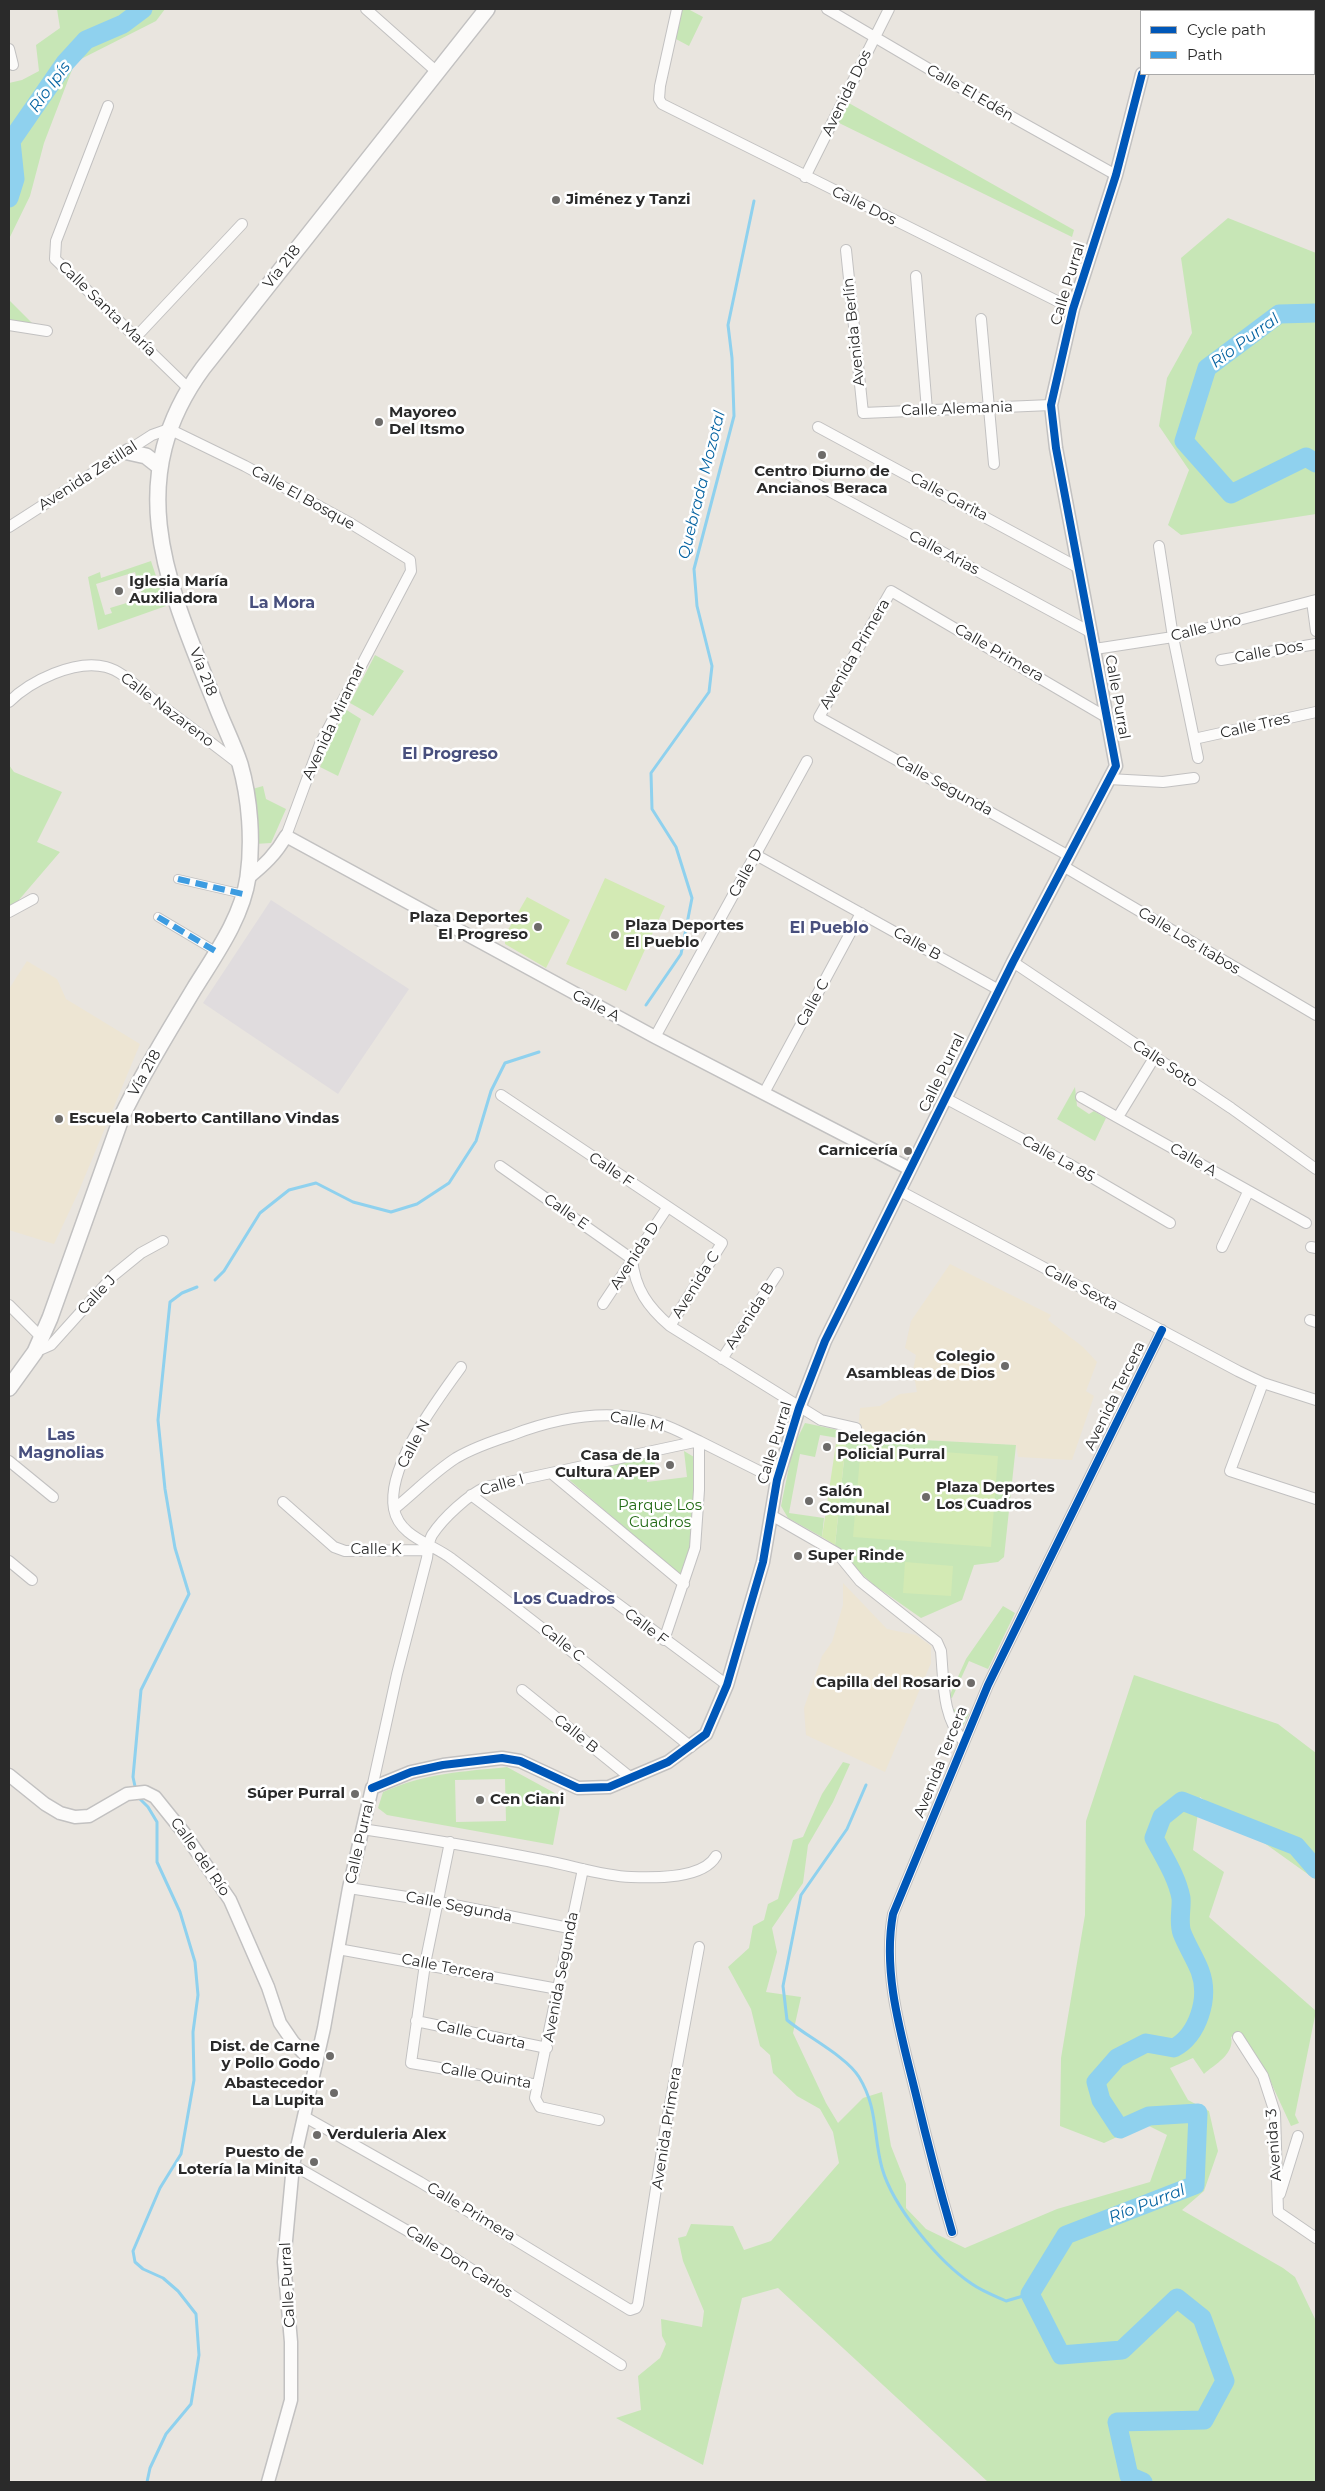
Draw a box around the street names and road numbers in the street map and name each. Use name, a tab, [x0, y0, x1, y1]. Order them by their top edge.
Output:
street label: Avenida Dos	[818, 47, 876, 139]
street label: Calle El Edén	[923, 61, 1017, 125]
street label: Calle Dos	[829, 183, 899, 229]
street label: Calle Purral	[1047, 241, 1089, 327]
street label: Vía 218	[259, 242, 305, 292]
street label: Calle Santa María	[54, 258, 160, 360]
street label: Avenida Berlín	[839, 277, 869, 387]
street label: Calle Alemania	[901, 398, 1013, 420]
street label: Avenida Zetillal	[35, 437, 141, 515]
street label: Calle El Bosque	[248, 462, 358, 534]
street label: Calle Garita	[907, 469, 991, 525]
street label: Calle Arias	[906, 527, 982, 579]
street label: Avenida Primera	[816, 596, 894, 712]
street label: Calle Uno	[1169, 611, 1243, 645]
street label: Calle Primera	[951, 620, 1047, 686]
street label: Calle Dos	[1233, 637, 1305, 667]
street label: Vía 218	[185, 645, 221, 699]
street label: Calle Purral	[1101, 653, 1133, 741]
street label: Avenida Miramar	[299, 659, 369, 783]
street label: Calle Nazareno	[117, 669, 217, 751]
street label: Calle Tres	[1218, 709, 1292, 743]
street label: Calle Segunda	[892, 752, 996, 820]
street label: Calle D	[725, 846, 767, 900]
street label: Calle Los Itabos	[1135, 903, 1243, 979]
street label: Calle B	[890, 924, 944, 964]
street label: Calle C	[793, 976, 833, 1030]
street label: Calle A	[569, 986, 623, 1026]
street label: Calle Purral	[915, 1031, 969, 1115]
street label: Calle Soto	[1129, 1036, 1201, 1092]
street label: Vía 218	[125, 1047, 165, 1099]
street label: Calle La 85	[1019, 1132, 1097, 1186]
street label: Calle A	[1166, 1139, 1220, 1181]
street label: Calle F	[585, 1149, 637, 1191]
street label: Calle E	[540, 1190, 592, 1234]
street label: Avenida D	[607, 1219, 663, 1293]
street label: Avenida C	[668, 1248, 724, 1322]
street label: Calle Sexta	[1041, 1261, 1121, 1315]
street label: Calle J	[74, 1271, 120, 1319]
street label: Avenida B	[722, 1279, 778, 1353]
street label: Avenida Tercera	[1081, 1339, 1149, 1453]
street label: Calle Purral	[754, 1400, 796, 1486]
street label: Calle M	[608, 1408, 666, 1436]
street label: Calle N	[394, 1417, 434, 1471]
street label: Calle I	[478, 1470, 526, 1500]
street label: Calle K	[350, 1541, 402, 1559]
street label: Calle F	[621, 1605, 671, 1649]
street label: Calle C	[536, 1620, 588, 1666]
street label: Avenida Tercera	[910, 1704, 972, 1820]
street label: Calle B	[550, 1711, 602, 1757]
street label: Calle Purral	[342, 1798, 378, 1886]
street label: Calle del Río	[166, 1814, 234, 1900]
street label: Calle Segunda	[404, 1888, 514, 1926]
street label: Avenida Segunda	[540, 1910, 582, 2044]
street label: Calle Tercera	[400, 1950, 496, 1986]
street label: Calle Cuarta	[435, 2017, 527, 2053]
street label: Calle Quinta	[439, 2059, 533, 2093]
street label: Avenida Primera	[648, 2065, 686, 2191]
street label: Avenida 3	[1262, 2108, 1286, 2182]
street label: Calle Primera	[423, 2179, 519, 2245]
street label: Calle Don Carlos	[402, 2222, 516, 2302]
street label: Calle Purral	[277, 2242, 299, 2328]

